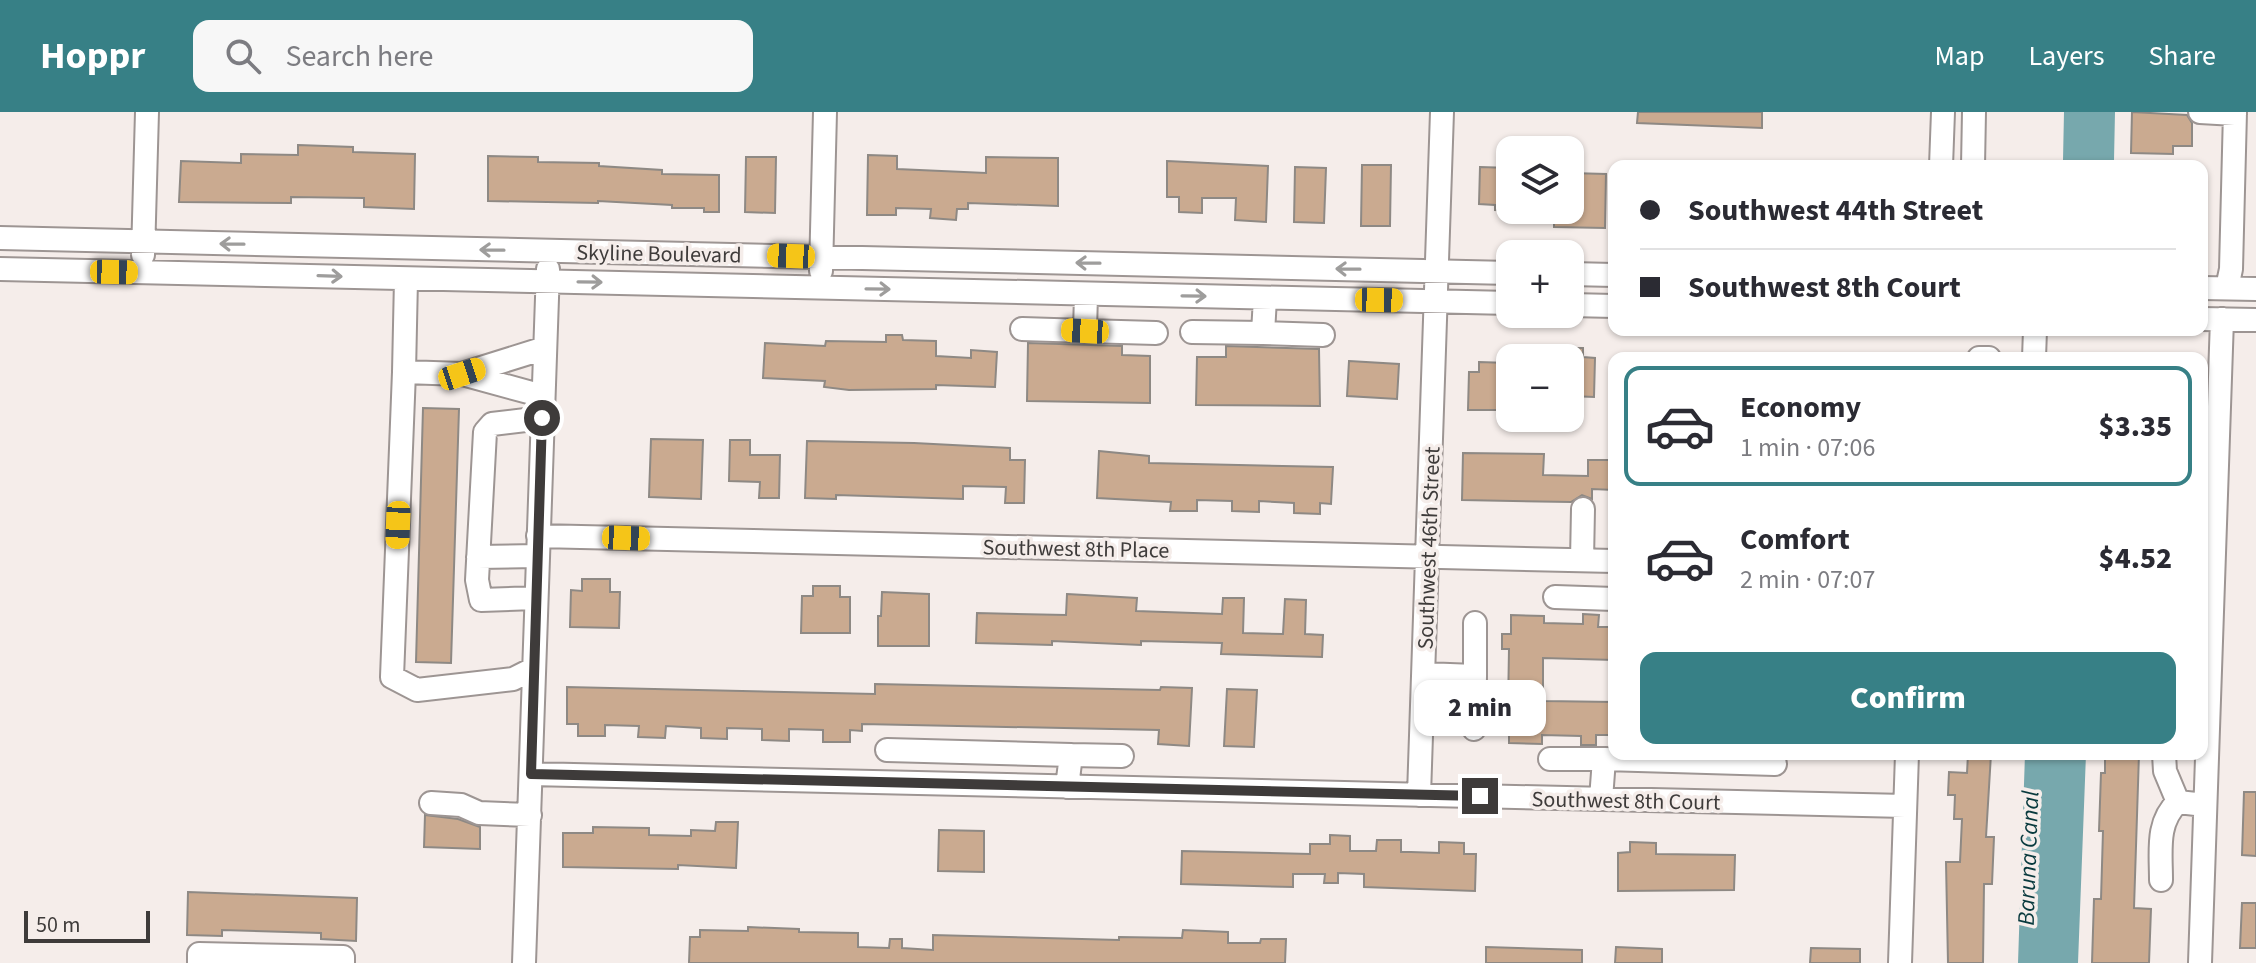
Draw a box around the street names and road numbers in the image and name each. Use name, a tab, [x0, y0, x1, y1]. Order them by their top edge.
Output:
street label: Skyline Boulevard	[576, 237, 742, 271]
street label: Southwest 46th Street	[1409, 445, 1449, 650]
street label: Southwest 8th Place	[982, 531, 1170, 567]
street label: Southwest 8th Court	[1531, 783, 1721, 819]

